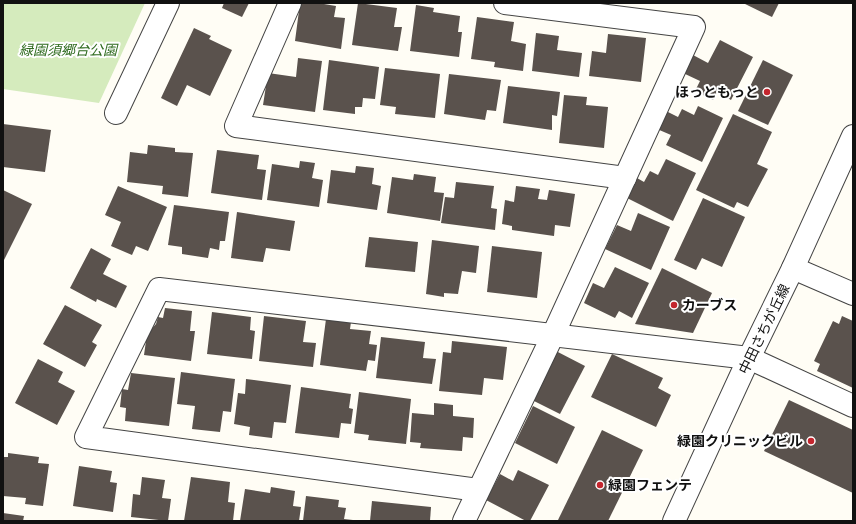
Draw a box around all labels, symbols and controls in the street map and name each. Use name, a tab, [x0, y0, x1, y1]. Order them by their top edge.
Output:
park label: 緑園須郷台公園	[19, 41, 119, 59]
place label: ほっともっと	[675, 83, 759, 101]
marker: ほっともっと	[762, 87, 772, 97]
street label: 中田さちが丘線	[734, 281, 794, 377]
place label: カーブス	[682, 296, 737, 314]
marker: カーブス	[669, 300, 679, 310]
place label: 緑園クリニックビル	[677, 432, 803, 450]
marker: 緑園クリニックビル	[806, 436, 816, 446]
place label: 緑園フェンテ	[608, 476, 692, 494]
marker: 緑園フェンテ	[595, 480, 605, 490]

